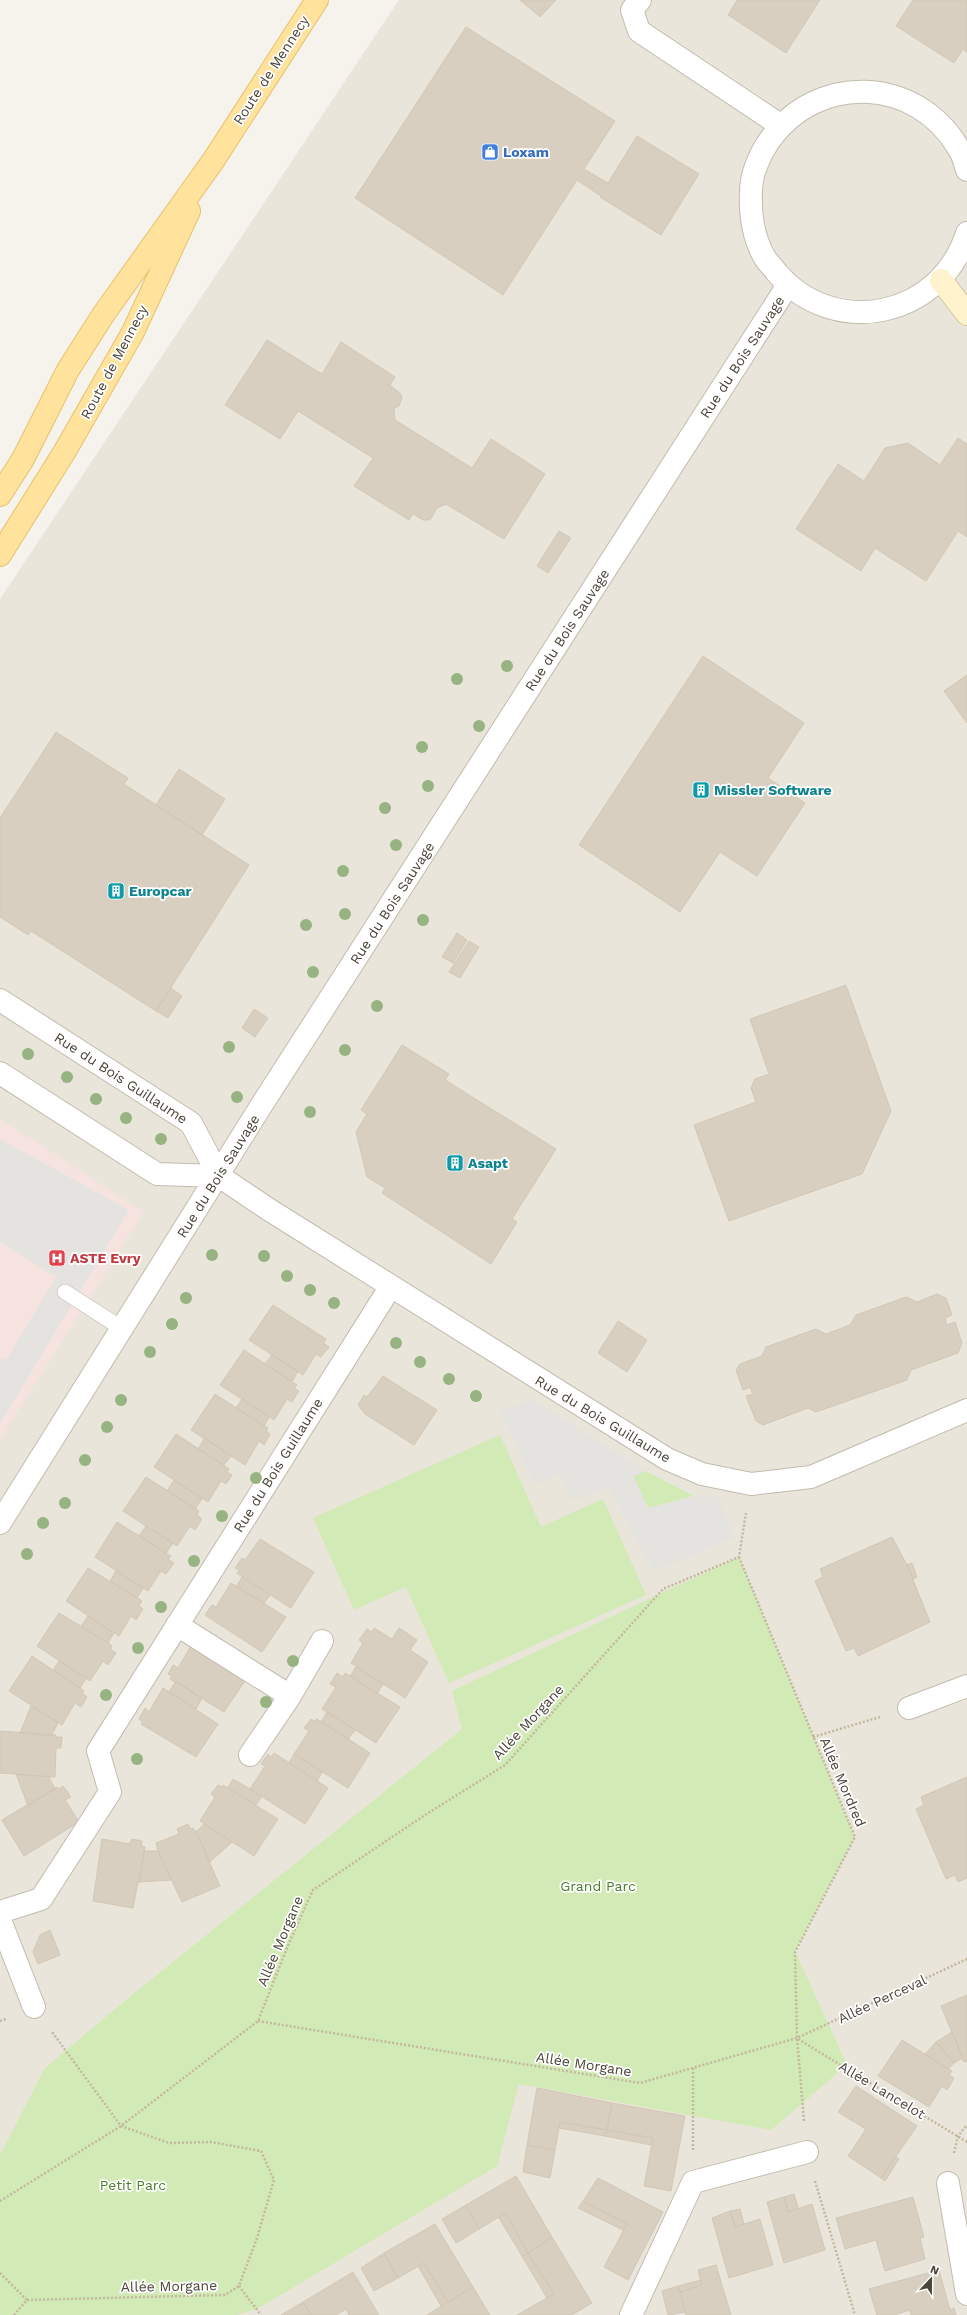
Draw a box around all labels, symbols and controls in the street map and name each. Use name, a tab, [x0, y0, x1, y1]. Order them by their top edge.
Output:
street label: Route de Mennecy	[230, 12, 313, 127]
shop icon: Loxam	[480, 142, 500, 162]
place label: Loxam	[503, 144, 549, 160]
street label: Rue du Bois Sauvage	[697, 293, 787, 421]
street label: Route de Mennecy	[77, 302, 151, 422]
street label: Rue du Bois Sauvage	[522, 566, 612, 694]
building icon: Missler Software	[691, 780, 711, 800]
place label: Missler Software	[714, 782, 832, 798]
street label: Rue du Bois Sauvage	[347, 839, 437, 967]
building icon: Europcar	[106, 881, 126, 901]
place label: Europcar	[129, 883, 192, 899]
street label: Rue du Bois Guillaume	[52, 1029, 190, 1127]
street label: Rue du Bois Sauvage	[174, 1111, 262, 1241]
building icon: Asapt	[445, 1153, 465, 1173]
place label: Asapt	[468, 1155, 508, 1171]
hospital icon: ASTE Evry	[47, 1248, 67, 1268]
place label: ASTE Evry	[70, 1250, 141, 1266]
street label: Rue du Bois Guillaume	[532, 1372, 674, 1466]
street label: Rue du Bois Guillaume	[230, 1395, 326, 1535]
street label: Allée Morgane	[489, 1681, 567, 1763]
street label: Allée Mordred	[817, 1735, 869, 1829]
park label: Grand Parc	[560, 1878, 636, 1894]
street label: Allée Morgane	[254, 1893, 306, 1989]
street label: Allée Perceval	[835, 1971, 929, 2026]
street label: Allée Morgane	[535, 2049, 633, 2079]
street label: Allée Lancelot	[836, 2058, 928, 2122]
park label: Petit Parc	[100, 2177, 166, 2193]
north arrow	[911, 2259, 951, 2299]
text: N	[928, 2263, 941, 2278]
street label: Allée Morgane	[121, 2277, 217, 2295]

